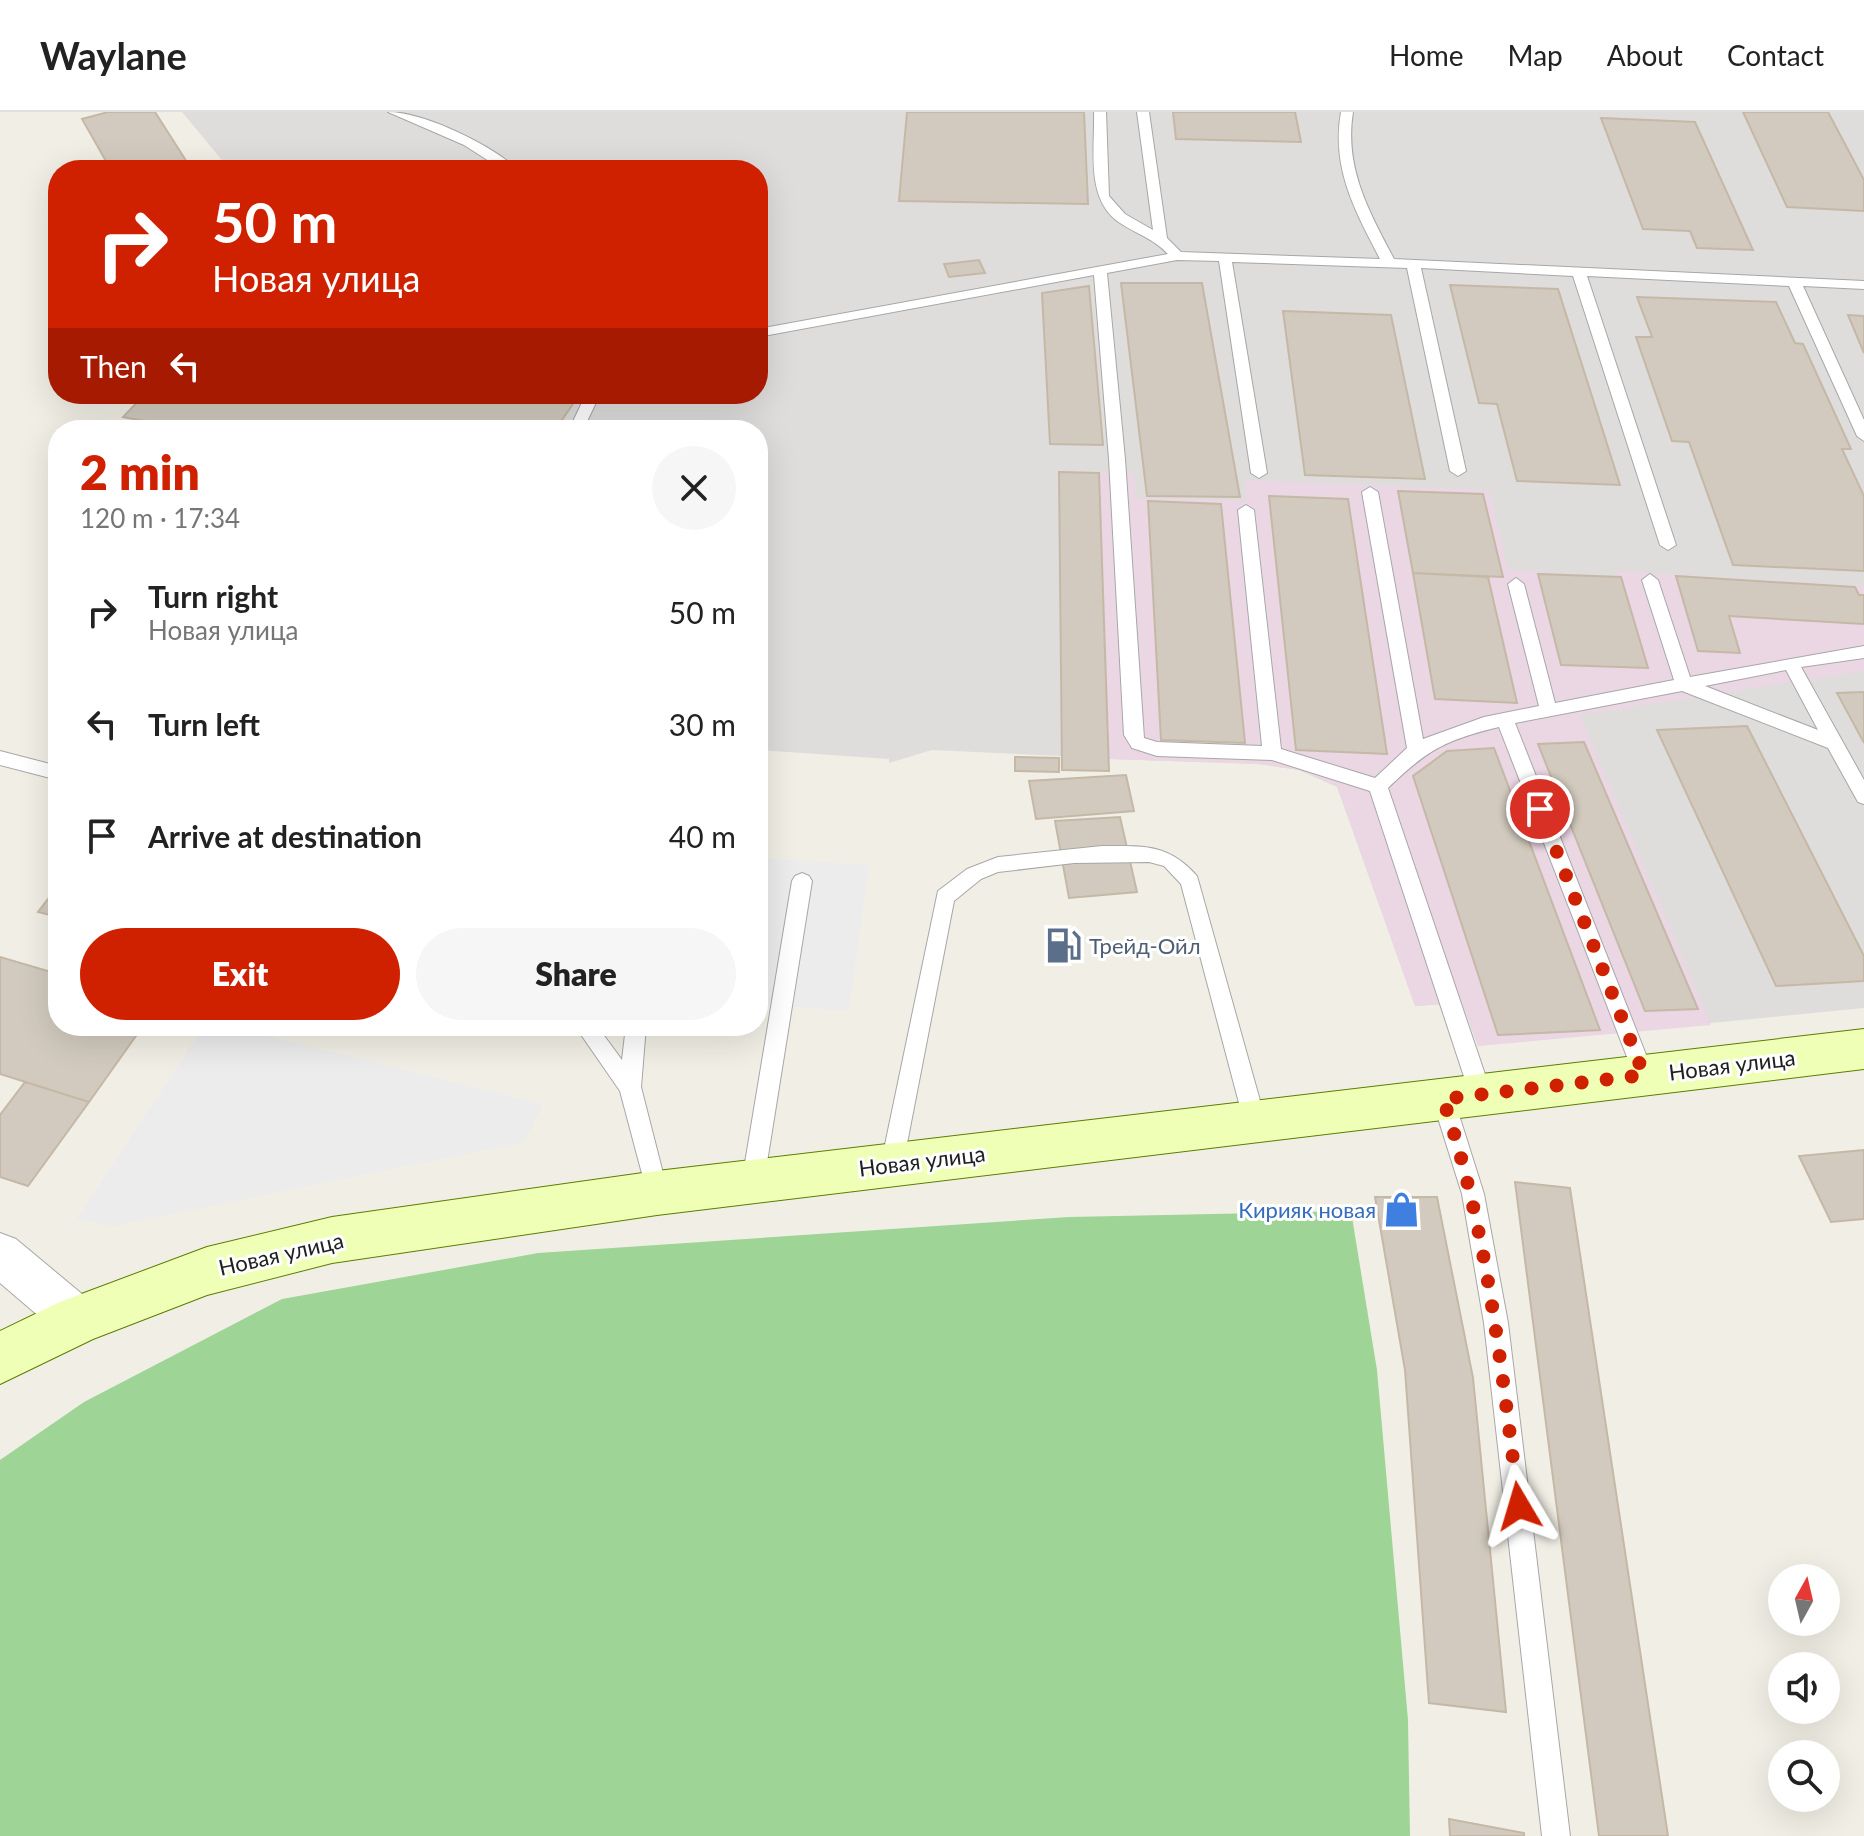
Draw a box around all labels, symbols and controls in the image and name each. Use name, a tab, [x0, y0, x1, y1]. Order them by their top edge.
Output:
text: Waylane	[40, 32, 187, 78]
text: Home	[1389, 38, 1464, 72]
text: Map	[1508, 38, 1563, 72]
text: About	[1607, 38, 1683, 72]
text: Contact	[1727, 38, 1824, 72]
text: 50 m	[212, 188, 337, 255]
icon: right	[80, 192, 184, 296]
text: Новая улица	[212, 256, 420, 300]
icon: left	[163, 344, 207, 388]
text: Then	[80, 348, 147, 384]
text: 2 min	[80, 443, 200, 500]
button: close	[652, 446, 736, 530]
text: 120 m · 17:34	[80, 502, 240, 534]
text: Turn right	[148, 578, 278, 614]
icon: right	[80, 590, 124, 634]
text: 50 m	[669, 594, 736, 630]
text: Новая улица	[148, 614, 299, 646]
icon: left	[80, 702, 124, 746]
text: Turn left	[148, 706, 260, 742]
text: 30 m	[669, 706, 736, 742]
pin	[1506, 775, 1574, 843]
icon: arrive	[1518, 787, 1562, 831]
icon: arrive	[80, 814, 124, 858]
text: Arrive at destination	[148, 818, 422, 854]
text: 40 m	[669, 818, 736, 854]
fuel station icon: Трейд-Ойл	[1044, 927, 1082, 965]
button: Exit	[80, 928, 400, 1020]
button: Share	[416, 928, 736, 1020]
place label: Трейд-Ойл	[1089, 932, 1201, 959]
street label: Новая улица	[1667, 1043, 1797, 1086]
street label: Новая улица	[857, 1139, 987, 1182]
shop icon: Кирияк новая	[1383, 1191, 1421, 1229]
place label: Кирияк новая	[1238, 1196, 1376, 1223]
street label: Новая улица	[216, 1226, 346, 1281]
position arrow	[1477, 1464, 1561, 1548]
north arrow	[1768, 1564, 1840, 1636]
map controls	[1768, 1564, 1840, 1812]
button: sound	[1768, 1652, 1840, 1724]
button: search	[1768, 1740, 1840, 1812]

